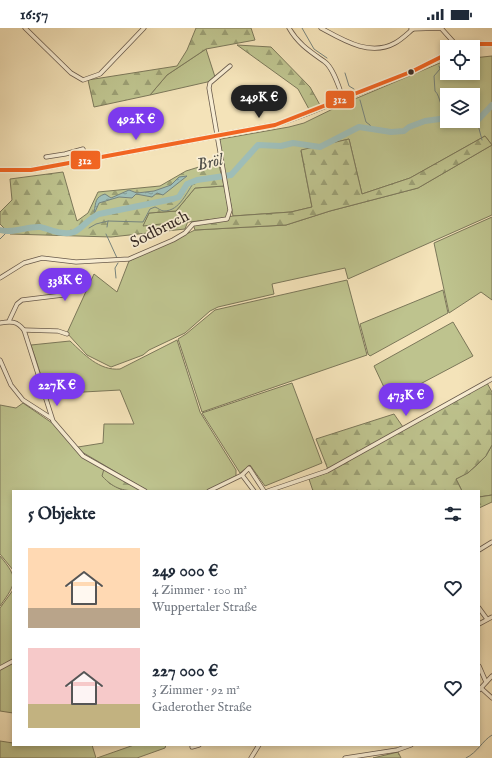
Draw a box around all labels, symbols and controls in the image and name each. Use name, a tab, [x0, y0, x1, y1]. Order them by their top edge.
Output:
text: 16:57	[20, 5, 48, 24]
map controls	[440, 40, 480, 128]
button: locate	[440, 40, 480, 80]
unlabelled marker	[406, 67, 416, 77]
pin: 249K €	[226, 85, 292, 119]
button: layers	[440, 88, 480, 128]
text: 249K €	[240, 89, 278, 106]
line badge: 312	[325, 90, 355, 109]
text: 312	[333, 93, 348, 107]
pin: 492K €	[103, 107, 169, 141]
text: 492K €	[117, 111, 155, 128]
water label: Bröl	[195, 149, 227, 176]
line badge: 312	[70, 150, 101, 170]
text: 312	[78, 154, 93, 168]
street label: Sodbruch	[127, 206, 193, 253]
pin: 338K €	[32, 268, 98, 302]
text: 338K €	[48, 272, 82, 289]
pin: 227K €	[24, 373, 90, 407]
text: 227K €	[38, 377, 76, 394]
pin: 473K €	[373, 383, 439, 417]
text: 473K €	[388, 387, 424, 404]
icon: filters	[442, 503, 464, 525]
text: 5 Objekte	[28, 504, 96, 525]
text: 249 000 €	[152, 561, 218, 582]
icon: home	[60, 564, 108, 612]
icon: heart	[442, 577, 464, 599]
text: 4 Zimmer · 100 m²	[152, 582, 247, 599]
text: Wuppertaler Straße	[152, 599, 257, 616]
text: 227 000 €	[152, 661, 218, 682]
icon: home	[60, 664, 108, 712]
icon: heart	[442, 677, 464, 699]
text: 3 Zimmer · 92 m²	[152, 682, 240, 699]
text: Gaderother Straße	[152, 699, 252, 716]

